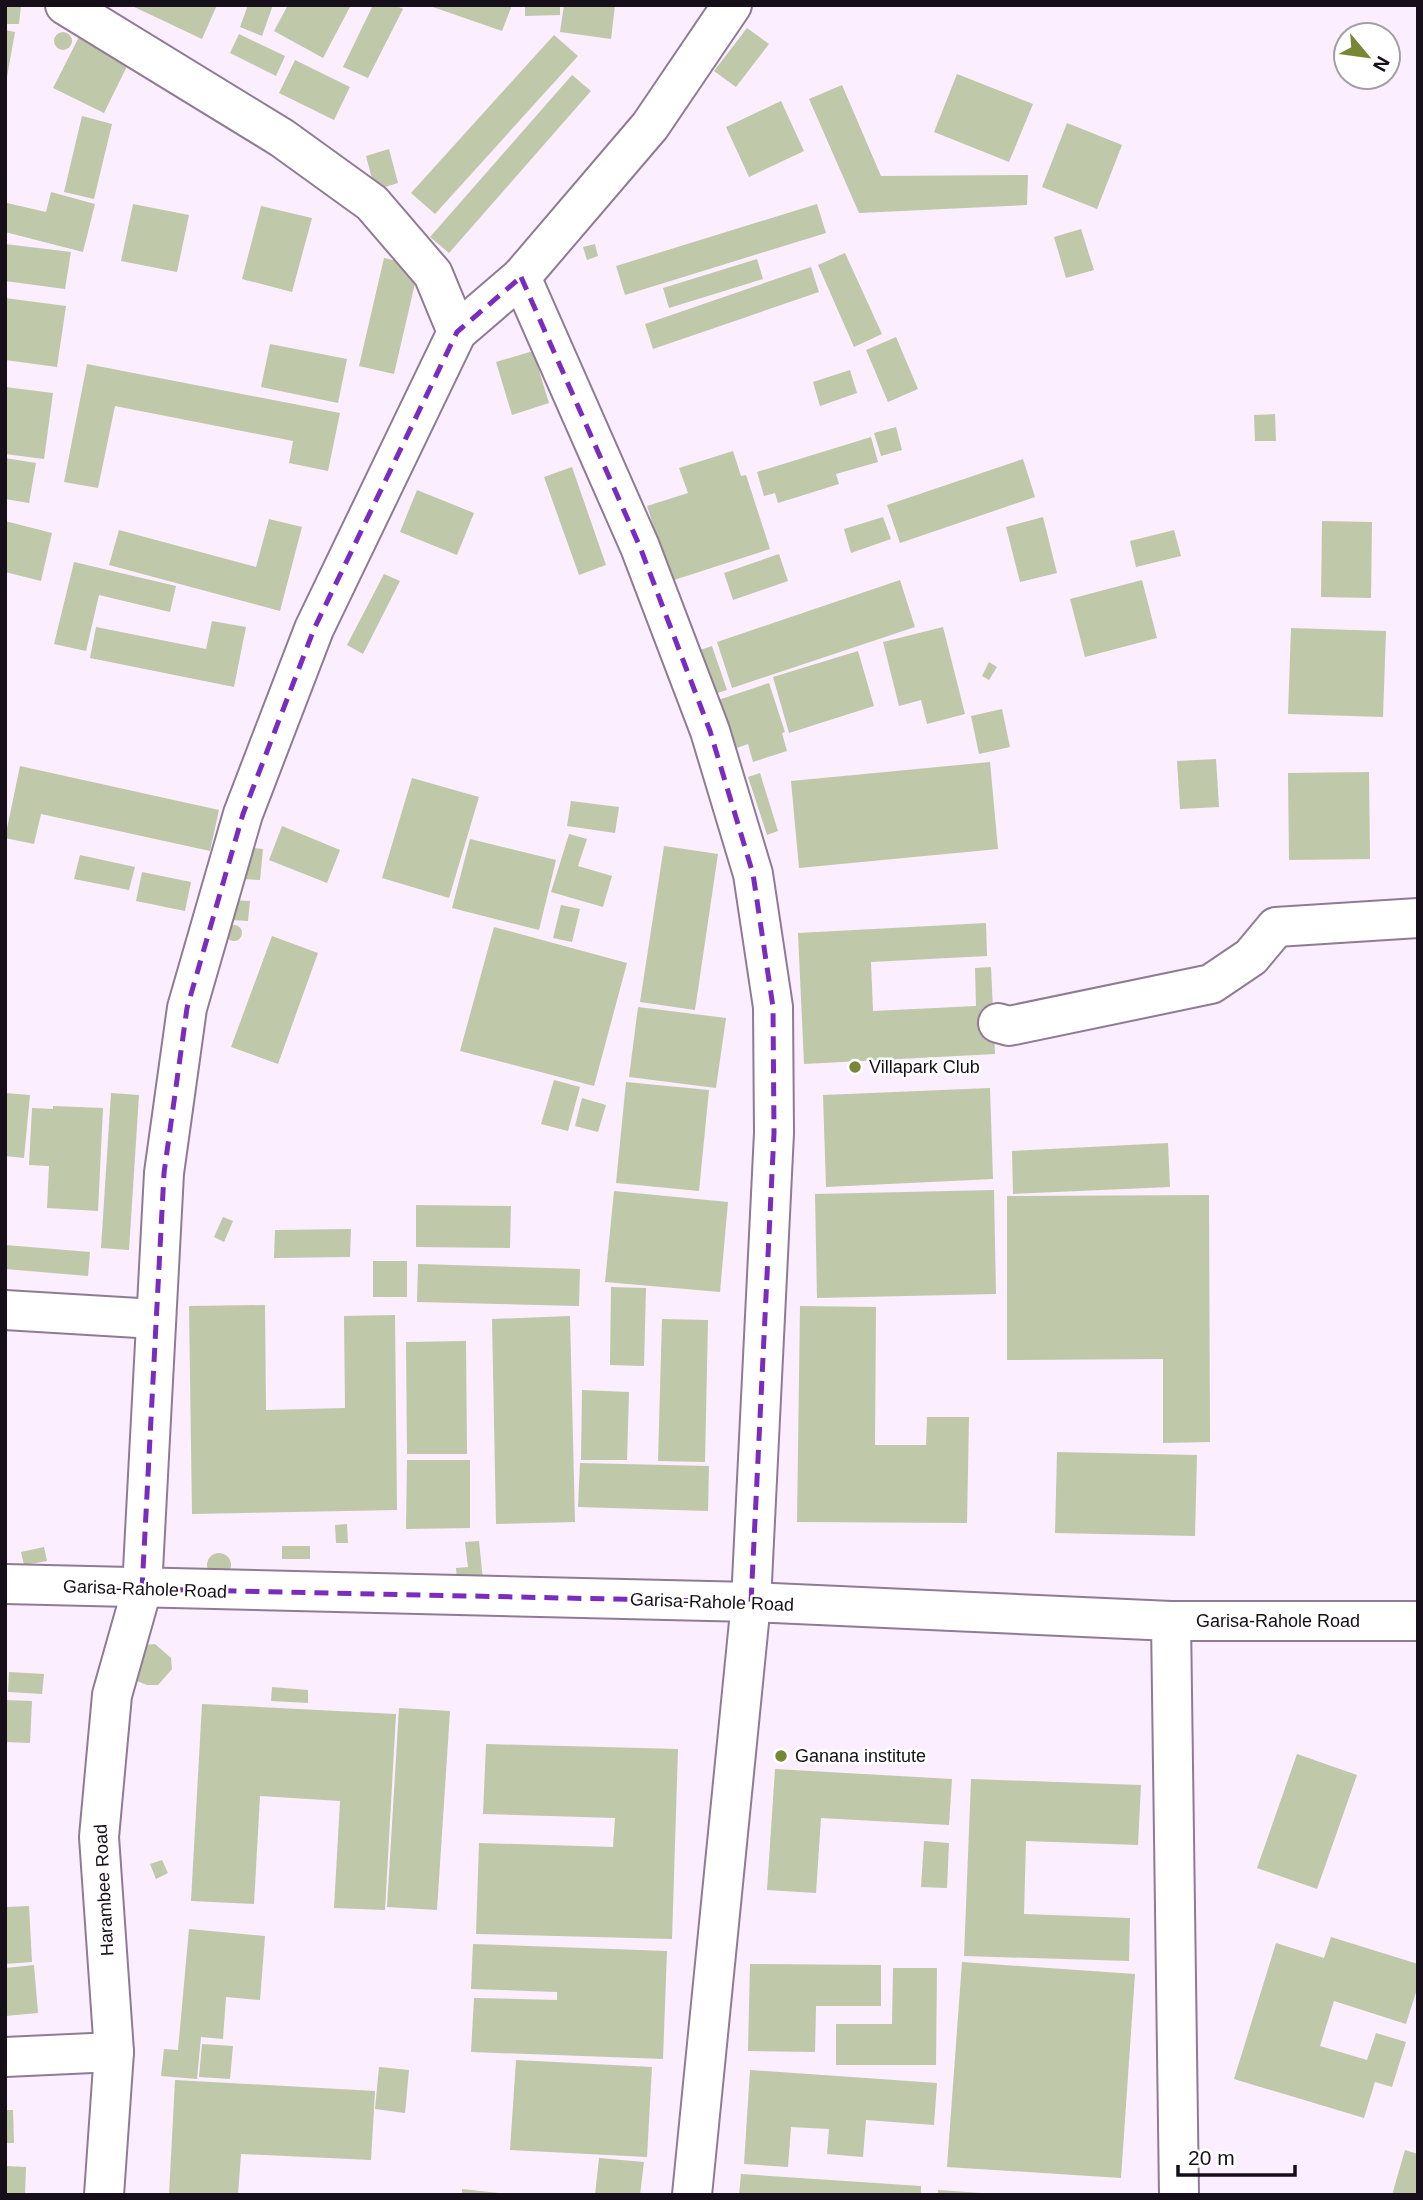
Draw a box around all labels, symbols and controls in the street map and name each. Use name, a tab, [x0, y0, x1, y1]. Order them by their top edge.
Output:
north arrow	[1332, 21, 1402, 91]
text: N	[1369, 53, 1394, 75]
place label: Villapark Club	[869, 1057, 980, 1077]
marker: Villapark Club	[847, 1059, 863, 1075]
street label: Garisa-Rahole Road	[63, 1576, 227, 1602]
street label: Garisa-Rahole Road	[630, 1589, 794, 1615]
street label: Garisa-Rahole Road	[1196, 1611, 1360, 1631]
place label: Ganana institute	[795, 1746, 926, 1766]
marker: Ganana institute	[773, 1748, 789, 1764]
street label: Harambee Road	[91, 1824, 117, 1956]
scale bar	[1178, 2134, 1295, 2178]
text: 20 m	[1188, 2146, 1235, 2169]

